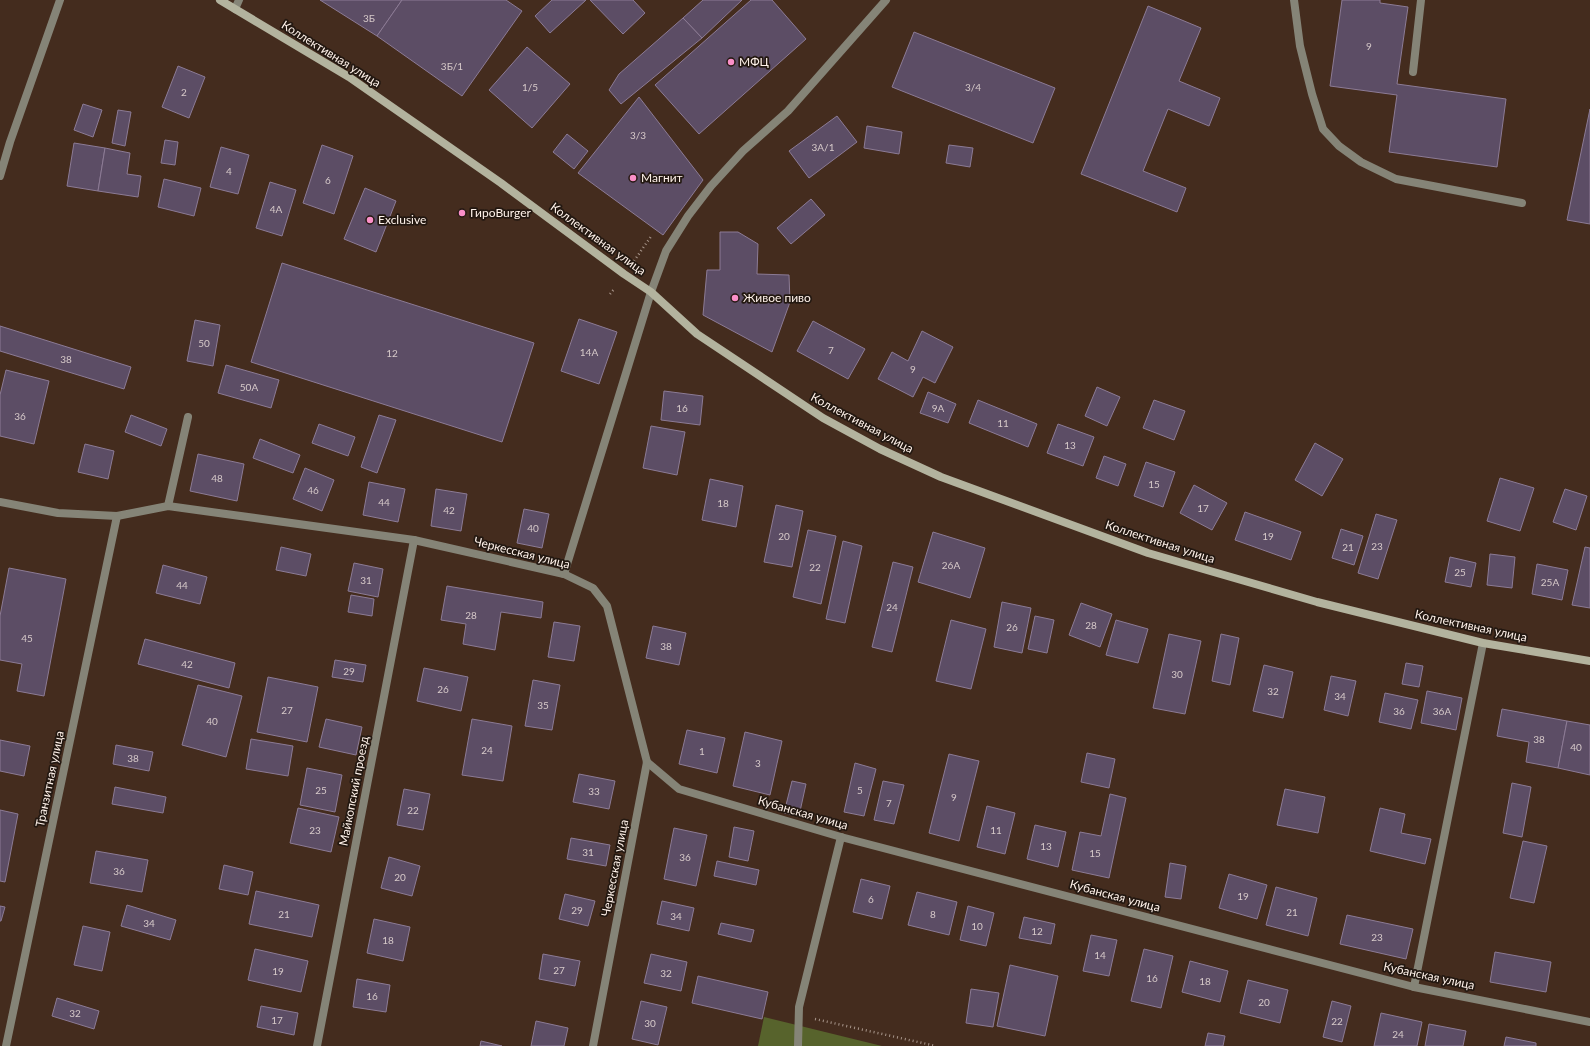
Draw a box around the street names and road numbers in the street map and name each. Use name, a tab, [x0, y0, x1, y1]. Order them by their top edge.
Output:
street label: Коллективная улица	[279, 17, 384, 90]
street label: Коллективная улица	[548, 199, 649, 278]
street label: Коллективная улица	[808, 389, 916, 456]
street label: Коллективная улица	[1104, 517, 1217, 566]
street label: Черкесская улица	[473, 533, 572, 572]
street label: Коллективная улица	[1414, 606, 1529, 645]
street label: Транзитная улица	[32, 729, 67, 828]
street label: Майкопский проезд	[336, 734, 372, 847]
street label: Кубанская улица	[756, 792, 850, 833]
street label: Черкесская улица	[598, 818, 631, 918]
street label: Кубанская улица	[1068, 876, 1162, 915]
street label: Кубанская улица	[1382, 959, 1476, 993]

